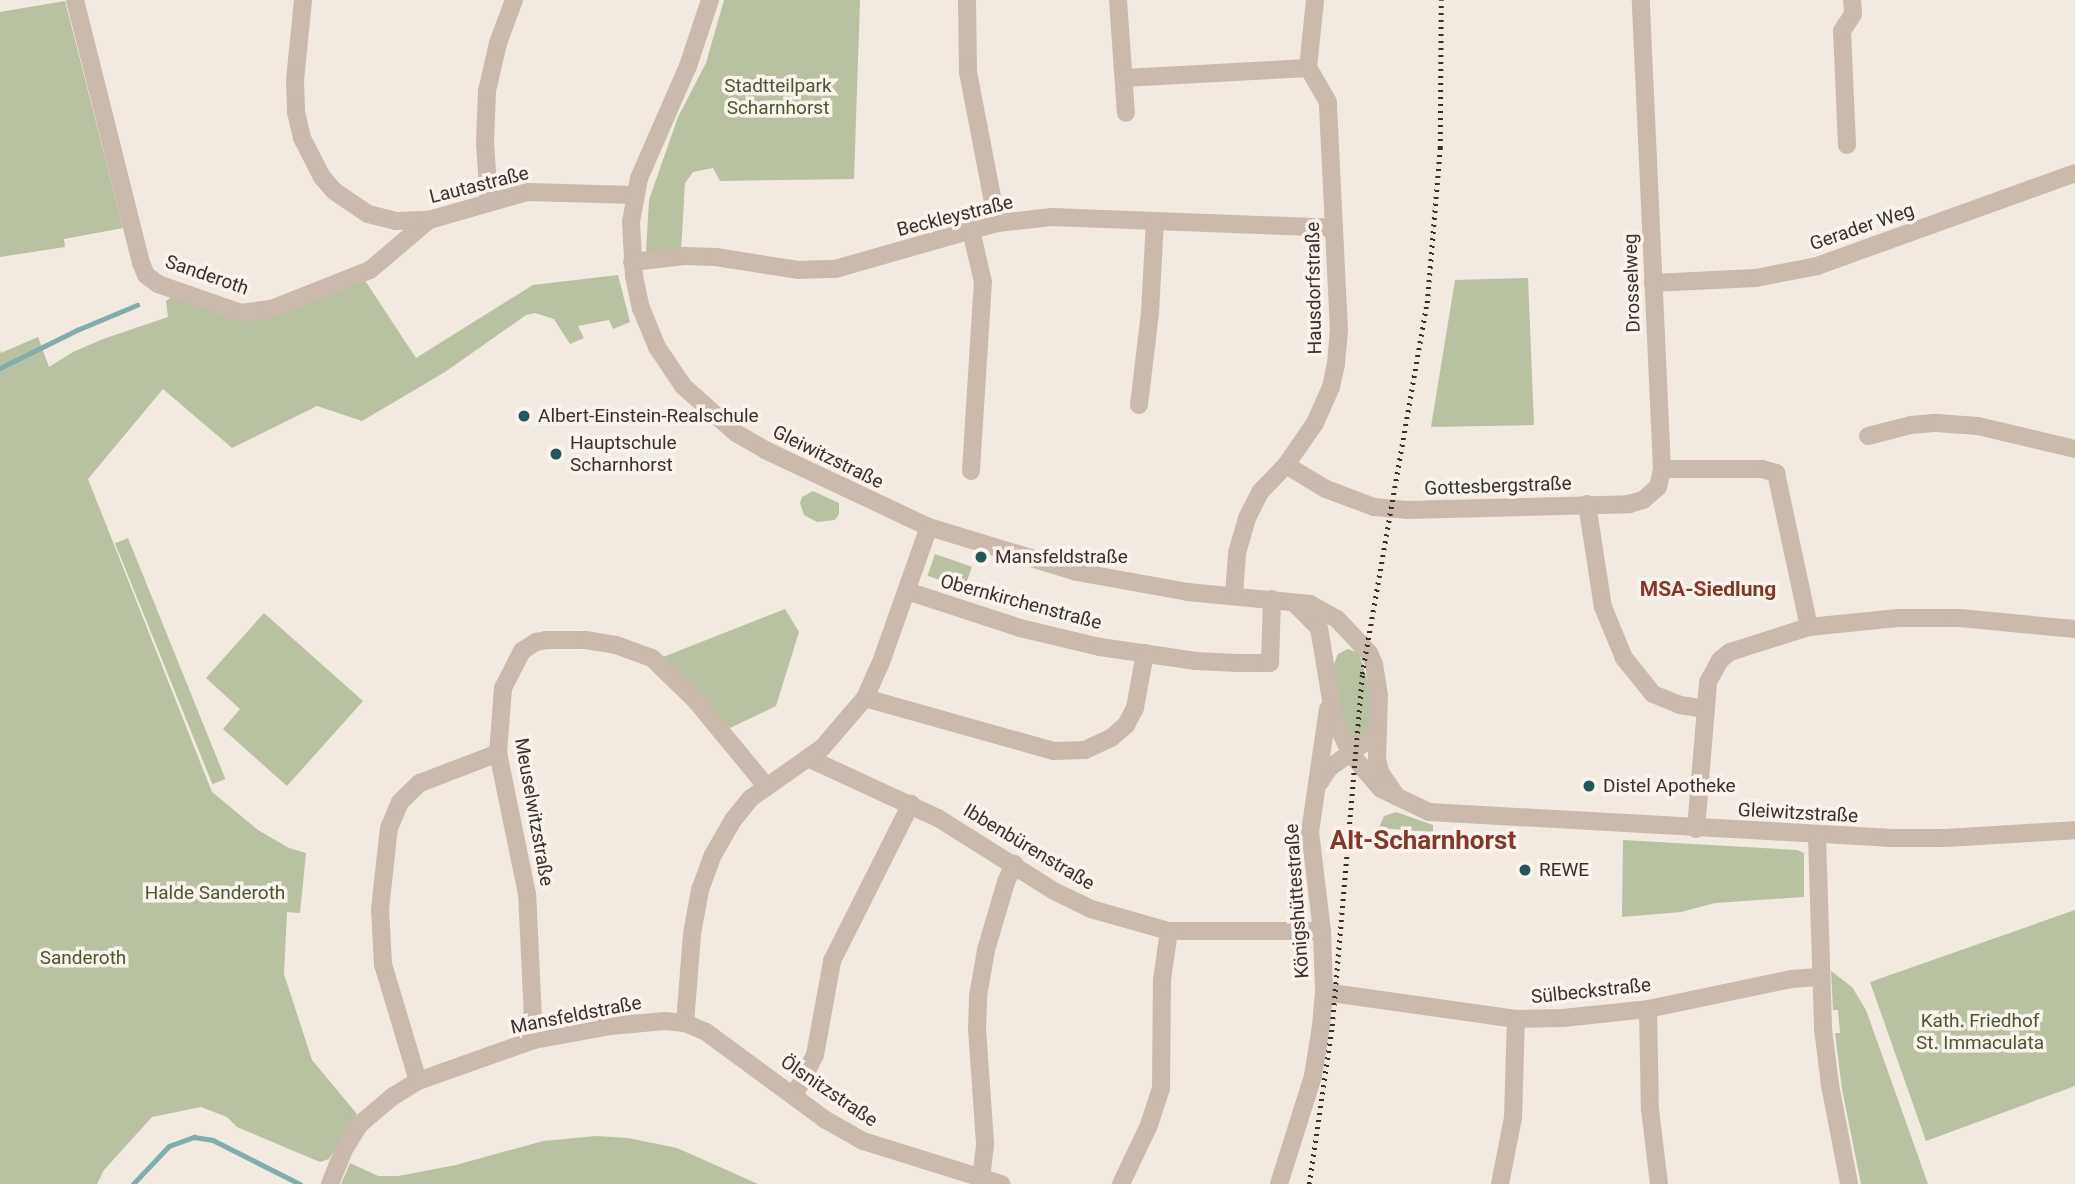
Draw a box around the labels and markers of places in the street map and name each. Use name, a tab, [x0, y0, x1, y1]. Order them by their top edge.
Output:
place label: Albert-Einstein-Realschule	[538, 405, 759, 427]
marker: Albert-Einstein-Realschule	[516, 408, 532, 424]
place label: Hauptschule Scharnhorst	[570, 432, 677, 476]
marker: Hauptschule Scharnhorst	[548, 446, 564, 462]
place label: Mansfeldstraße	[995, 546, 1128, 568]
marker: Mansfeldstraße	[973, 549, 989, 565]
place label: Distel Apotheke	[1603, 775, 1736, 797]
marker: Distel Apotheke	[1581, 778, 1597, 794]
place label: REWE	[1539, 859, 1589, 881]
marker: REWE	[1517, 862, 1533, 878]

